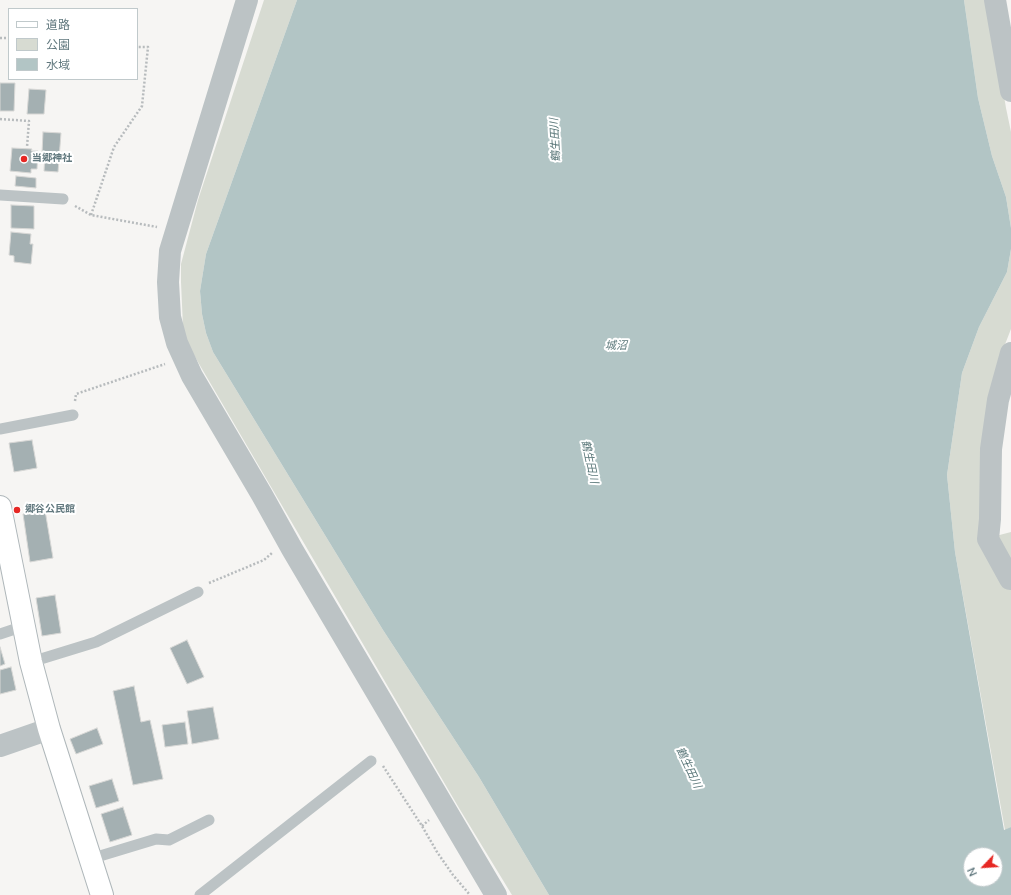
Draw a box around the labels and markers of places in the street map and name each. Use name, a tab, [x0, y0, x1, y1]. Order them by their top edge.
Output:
place label: 当郷神社	[32, 153, 72, 165]
marker: 当郷神社	[19, 154, 29, 164]
place label: 郷谷公民館	[25, 504, 75, 516]
marker: 郷谷公民館	[12, 505, 22, 515]

